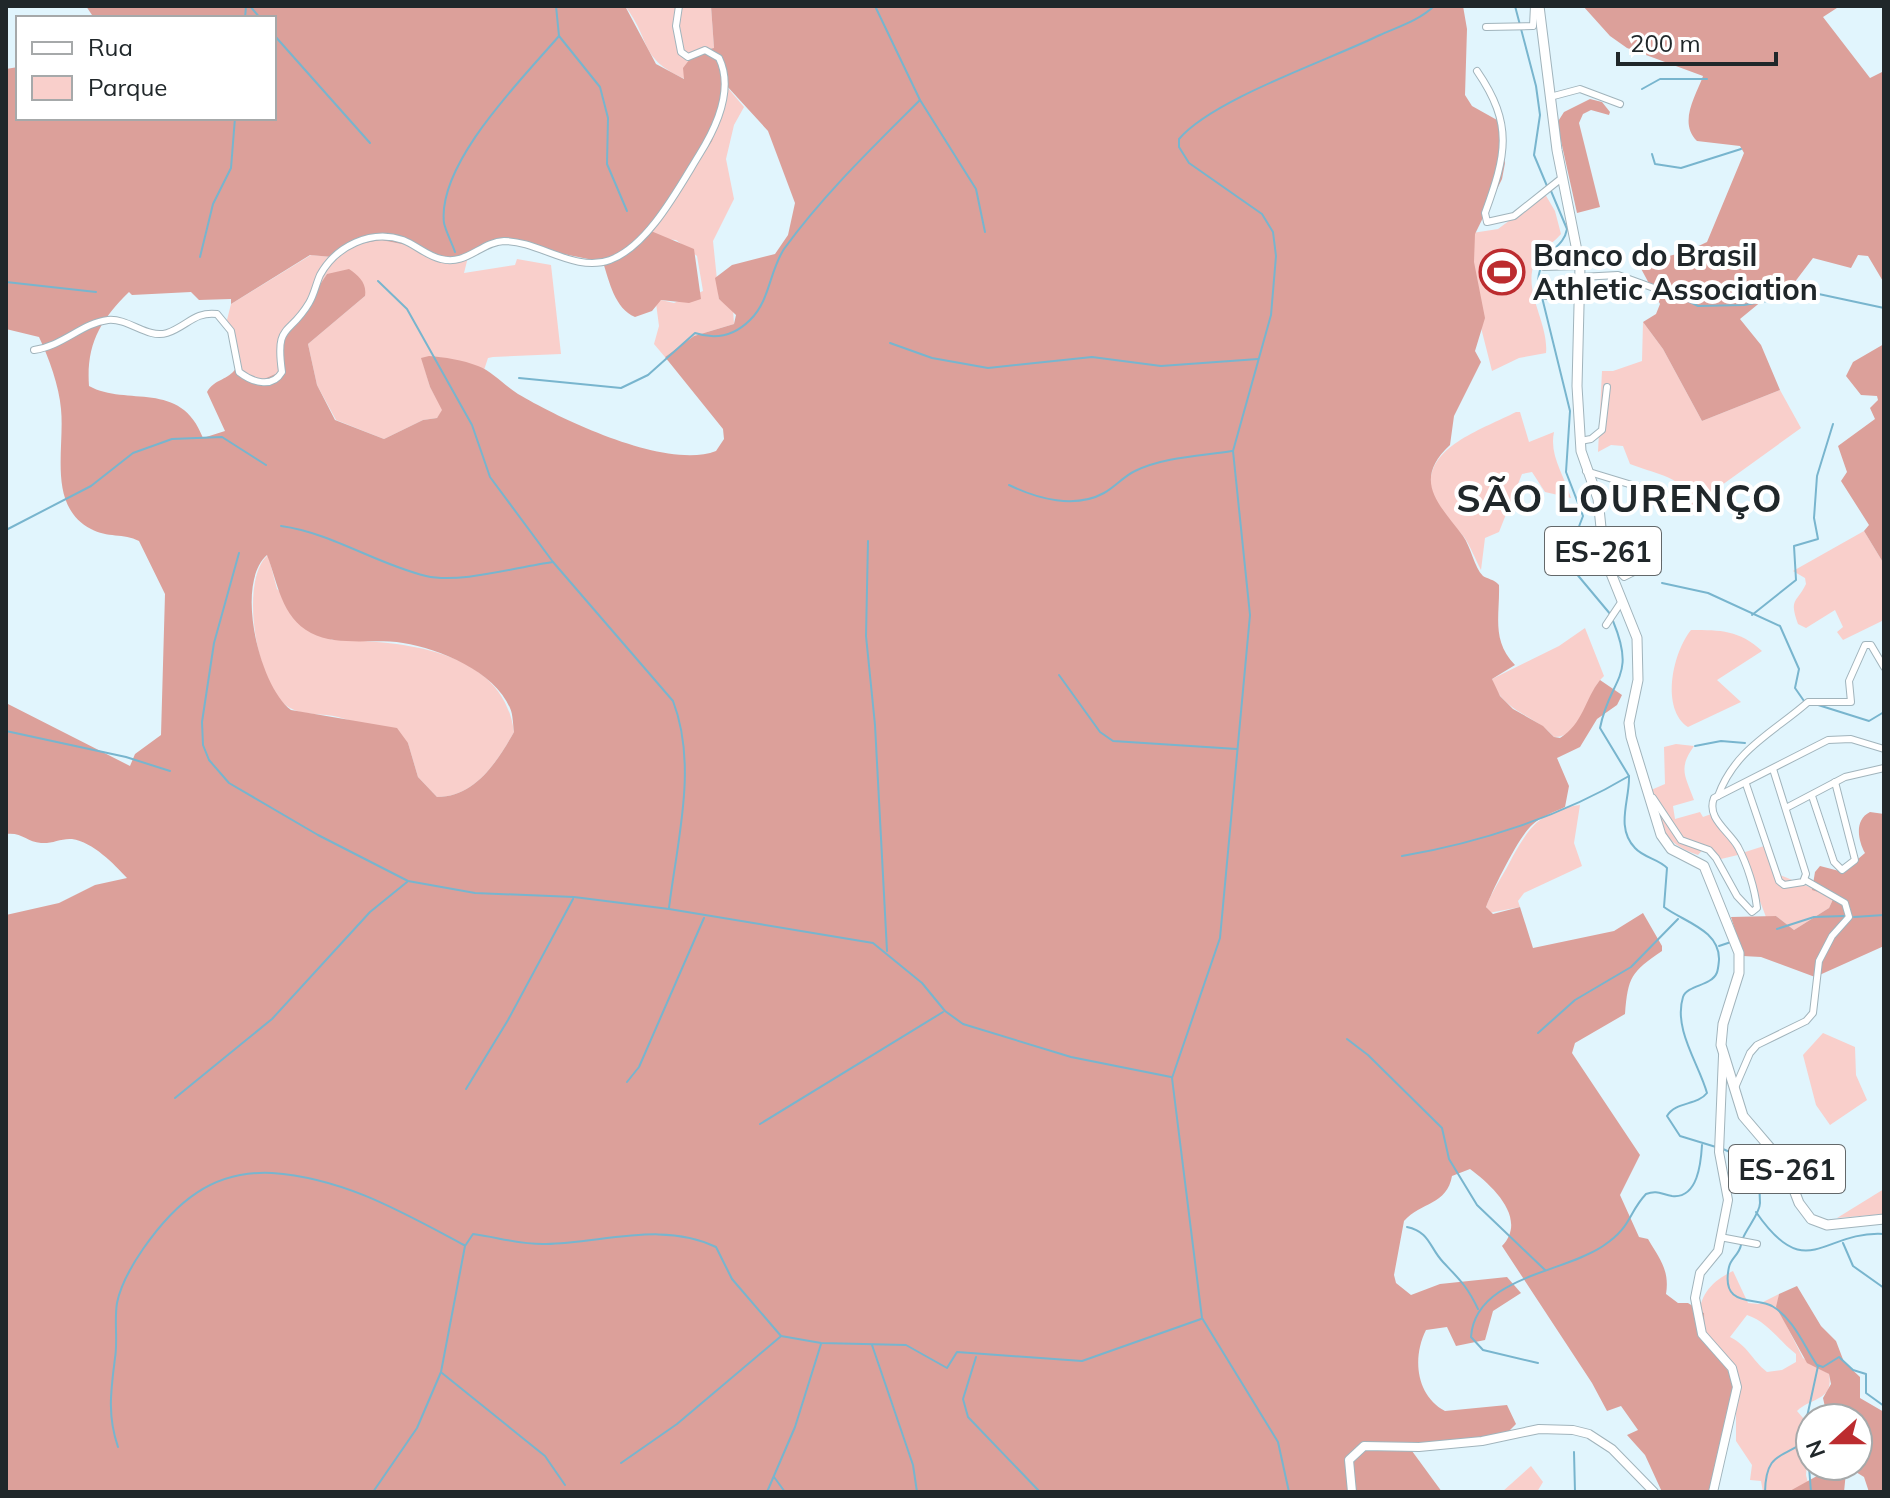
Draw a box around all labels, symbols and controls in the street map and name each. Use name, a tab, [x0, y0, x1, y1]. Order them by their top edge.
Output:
legend	[16, 16, 276, 120]
scale bar	[1618, 16, 1776, 66]
text: 200 m	[1630, 28, 1701, 58]
text: Rua	[88, 32, 133, 62]
text: Parque	[88, 72, 167, 102]
place label: Banco do Brasil Athletic Association	[1533, 236, 1818, 308]
sports icon: Banco do Brasil Athletic Association	[1478, 248, 1526, 296]
district label: SÃO LOURENÇO	[1456, 474, 1784, 522]
road number: ES-261	[1545, 527, 1661, 575]
road number: ES-261	[1729, 1145, 1845, 1193]
north arrow	[1794, 1402, 1874, 1482]
text: N	[1799, 1436, 1831, 1462]

